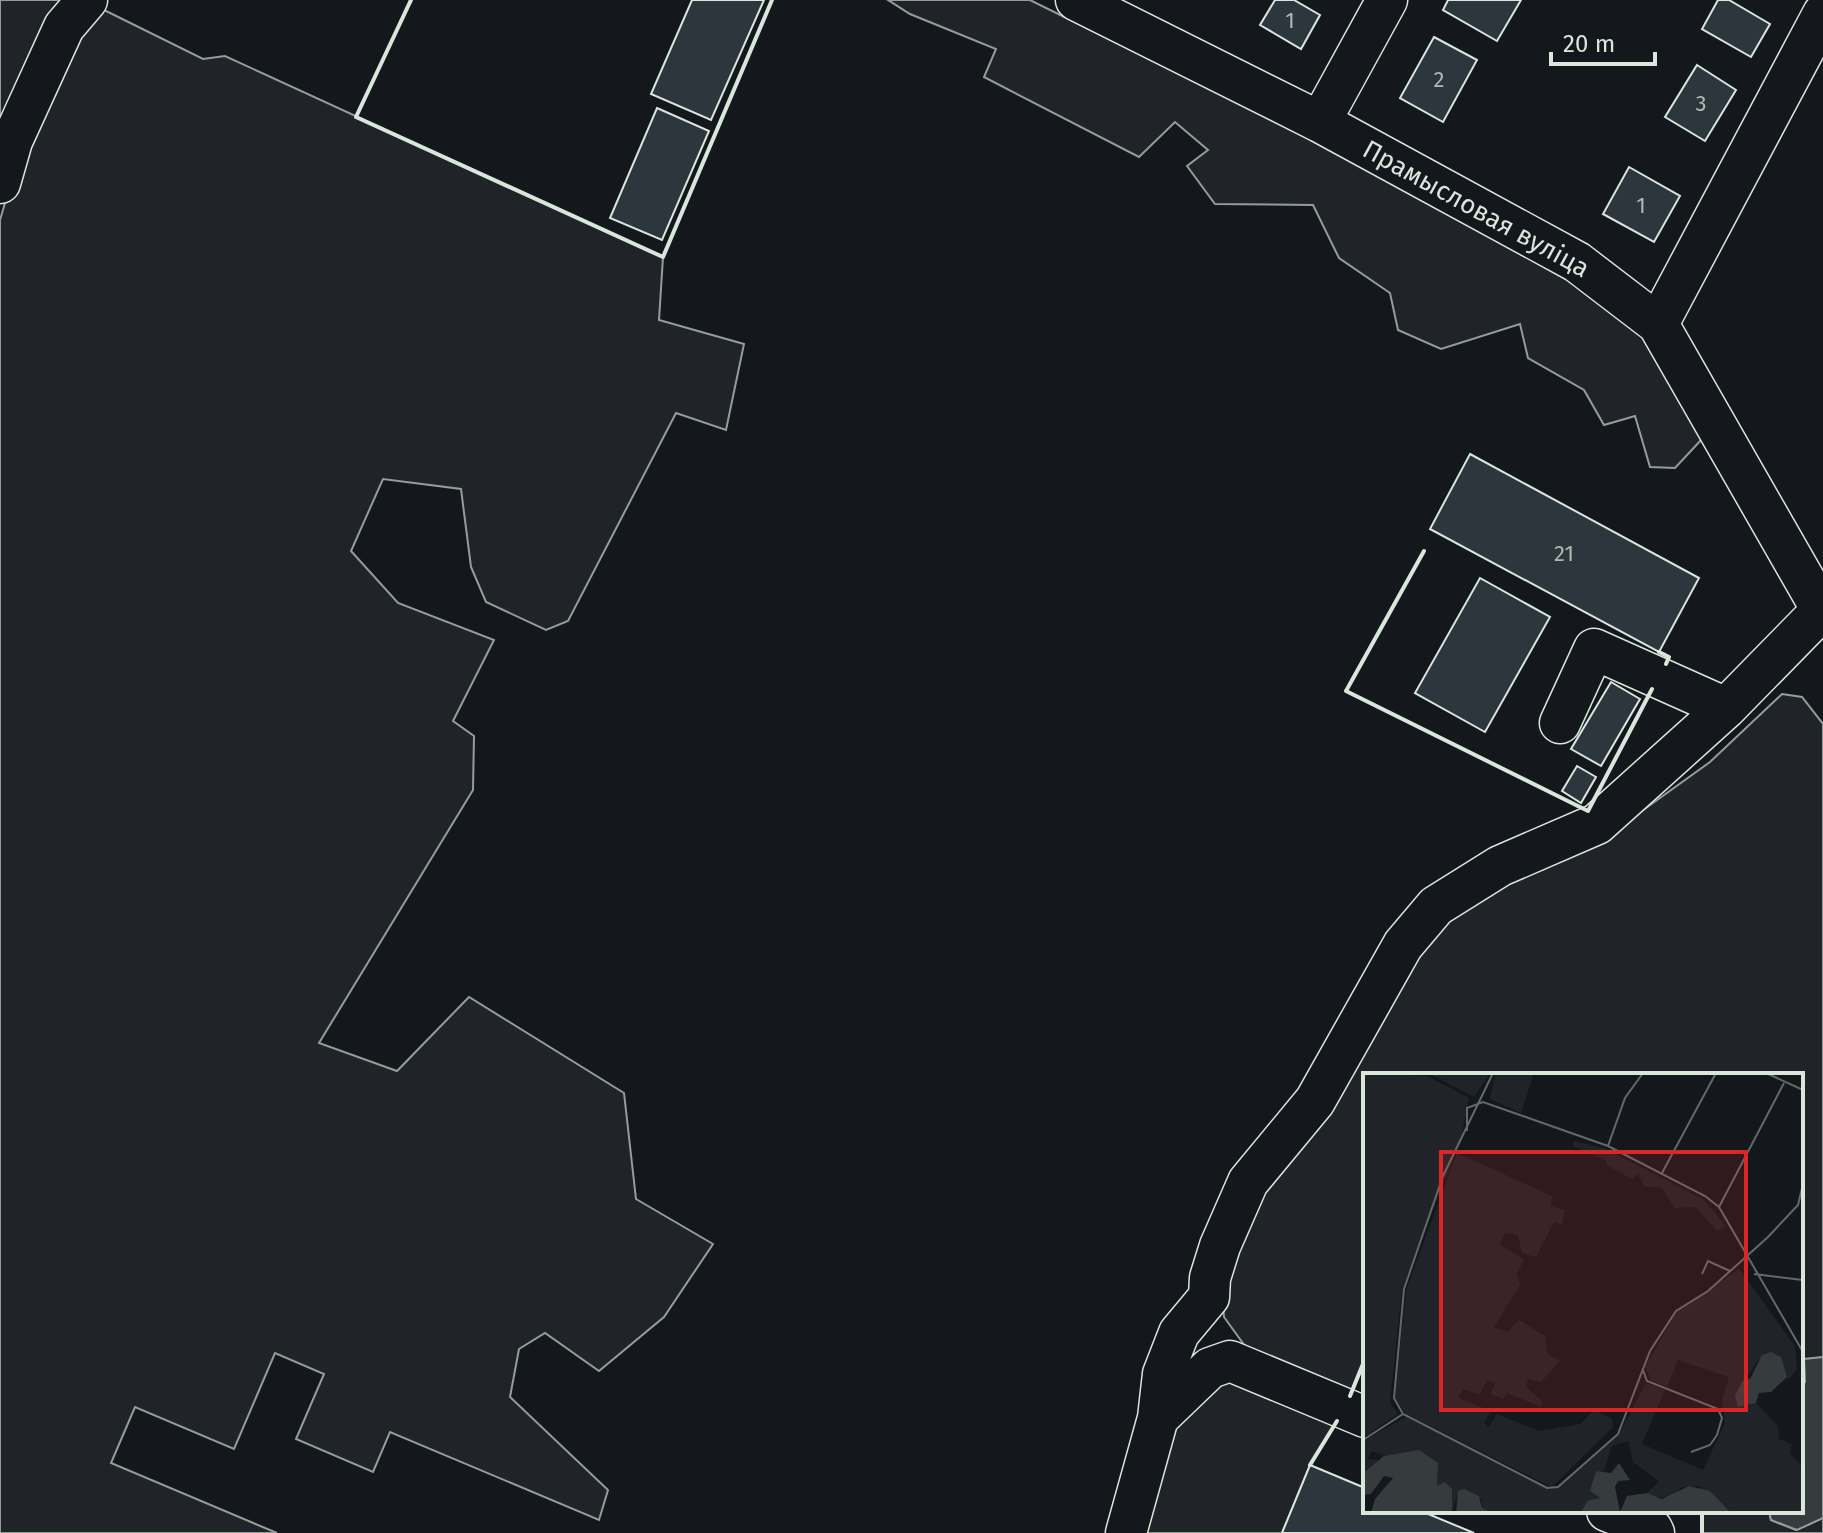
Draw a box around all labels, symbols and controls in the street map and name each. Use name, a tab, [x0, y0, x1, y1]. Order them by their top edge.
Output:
house number: 1	[1285, 7, 1295, 34]
scale bar	[1551, 16, 1655, 66]
text: 20 m	[1563, 30, 1615, 58]
house number: 2	[1434, 66, 1444, 93]
house number: 3	[1696, 90, 1706, 117]
street label: Прамысловая вуліца	[1357, 134, 1595, 284]
house number: 1	[1636, 192, 1646, 219]
house number: 21	[1554, 540, 1574, 567]
inset map	[1363, 1073, 1803, 1513]

